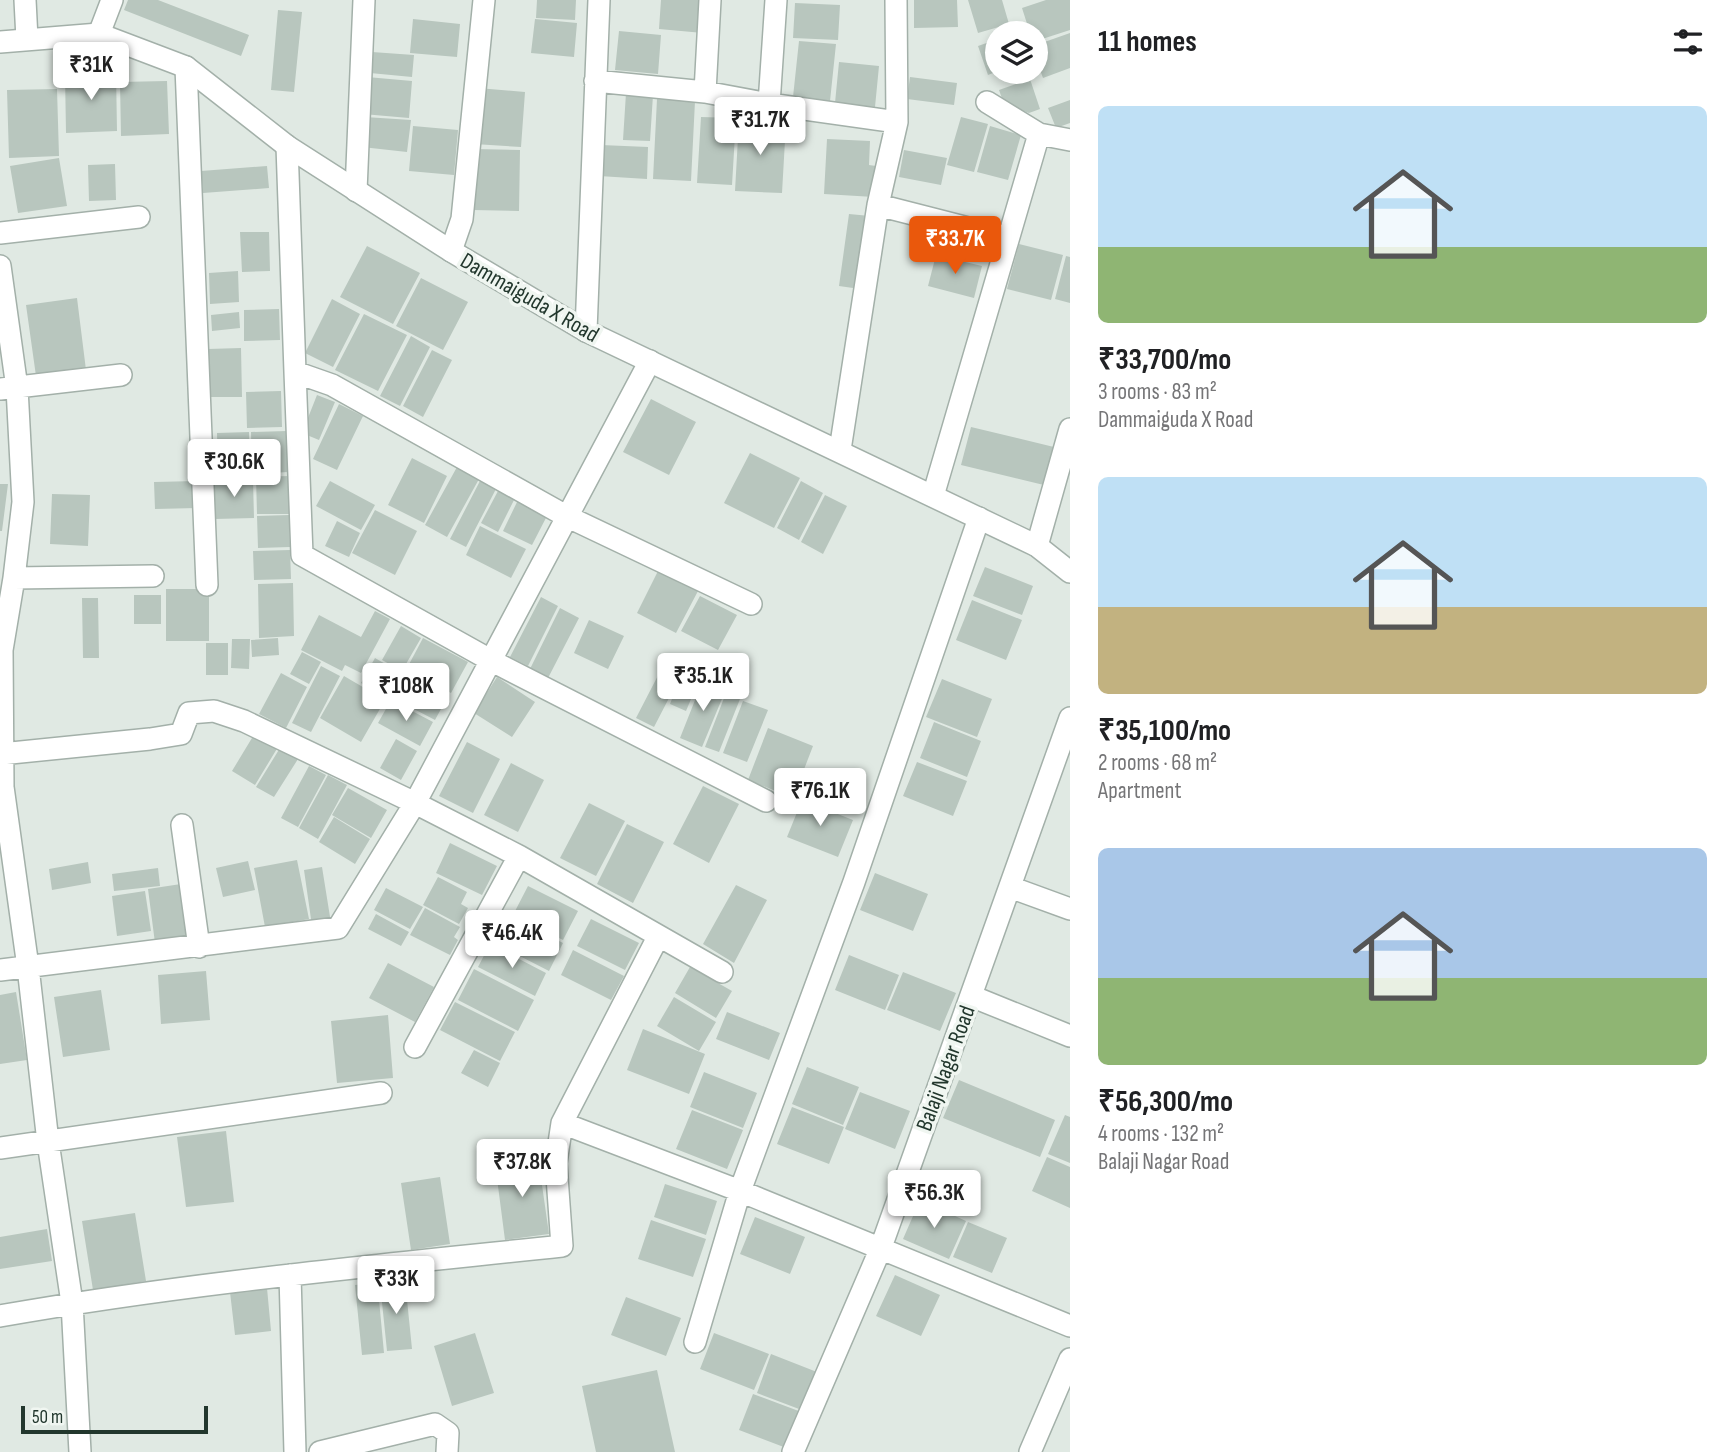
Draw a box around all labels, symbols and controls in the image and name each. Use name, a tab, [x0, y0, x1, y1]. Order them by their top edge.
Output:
map controls	[985, 21, 1048, 84]
button: layers	[985, 21, 1048, 84]
icon: filters	[1669, 23, 1707, 61]
text: 11 homes	[1098, 24, 1197, 60]
pin: ₹31K	[50, 42, 132, 102]
text: ₹31K	[69, 51, 113, 79]
pin: ₹31.7K	[703, 97, 817, 157]
text: ₹31.7K	[731, 106, 789, 134]
icon: home	[1340, 151, 1466, 277]
pin: ₹33.7K	[898, 216, 1012, 276]
text: ₹33.7K	[925, 225, 985, 253]
street label: Dammaiguda X Road	[455, 247, 604, 349]
text: ₹33,700/mo	[1098, 342, 1231, 378]
text: 3 rooms · 83 m²	[1098, 378, 1217, 406]
text: Dammaiguda X Road	[1098, 406, 1253, 434]
pin: ₹30.6K	[177, 440, 291, 499]
text: ₹30.6K	[204, 448, 264, 476]
icon: home	[1340, 522, 1466, 648]
pin: ₹35.1K	[646, 654, 760, 713]
text: ₹35.1K	[673, 662, 733, 690]
pin: ₹108K	[357, 664, 455, 723]
text: ₹108K	[378, 672, 434, 700]
text: ₹35,100/mo	[1098, 713, 1231, 749]
text: 2 rooms · 68 m²	[1098, 749, 1217, 777]
pin: ₹76.1K	[763, 768, 877, 828]
text: ₹76.1K	[790, 777, 850, 805]
text: Apartment	[1098, 777, 1182, 805]
icon: home	[1340, 893, 1466, 1019]
pin: ₹46.4K	[455, 911, 569, 970]
text: ₹46.4K	[481, 919, 543, 947]
street label: Balaji Nagar Road	[910, 1002, 982, 1135]
text: ₹56,300/mo	[1098, 1084, 1233, 1120]
text: 4 rooms · 132 m²	[1098, 1120, 1224, 1148]
pin: ₹37.8K	[465, 1140, 579, 1199]
text: ₹37.8K	[493, 1148, 551, 1176]
text: Balaji Nagar Road	[1098, 1148, 1229, 1176]
pin: ₹56.3K	[877, 1170, 991, 1230]
text: ₹56.3K	[904, 1179, 964, 1207]
pin: ₹33K	[355, 1256, 437, 1316]
text: ₹33K	[373, 1265, 419, 1293]
scale bar	[21, 1403, 208, 1435]
text: 50 m	[32, 1406, 63, 1429]

